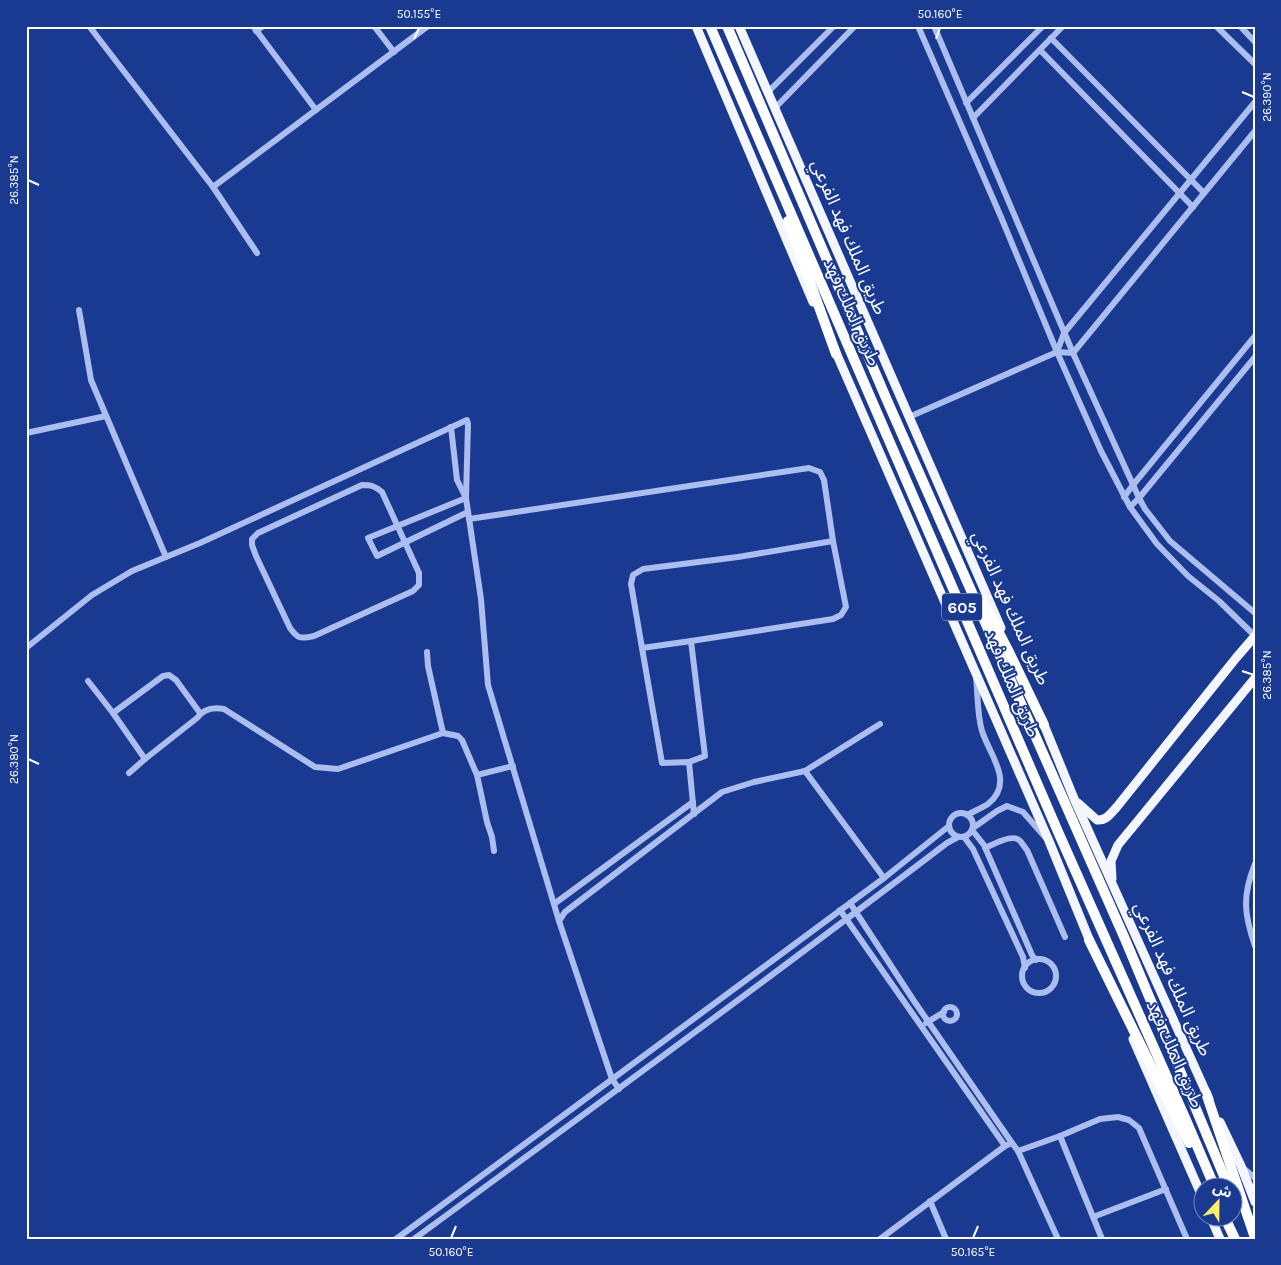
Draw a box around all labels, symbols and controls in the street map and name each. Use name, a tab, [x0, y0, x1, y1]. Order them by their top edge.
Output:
text: 50.155°E	[397, 7, 441, 21]
text: 50.160°E	[918, 7, 962, 21]
text: 26.390°N	[1260, 72, 1274, 122]
text: 26.385°N	[7, 155, 21, 205]
street label: طريق الملك فهد الفرعي	[807, 156, 891, 318]
street label: طريق الملك فهد	[819, 255, 885, 369]
street label: طريق الملك فهد الفرعي	[967, 528, 1055, 688]
road number: 605	[942, 594, 982, 620]
street label: طريق الملك فهد	[980, 626, 1044, 740]
text: 26.385°N	[1260, 650, 1274, 700]
text: 26.380°N	[7, 734, 21, 784]
street label: طريق الملك فهد الفرعي	[1129, 899, 1217, 1059]
street label: طريق الملك فهد	[1142, 997, 1208, 1111]
north arrow	[1194, 1178, 1244, 1228]
text: ش	[1211, 1179, 1235, 1202]
text: 50.160°E	[429, 1245, 473, 1259]
text: 50.165°E	[951, 1245, 995, 1259]

